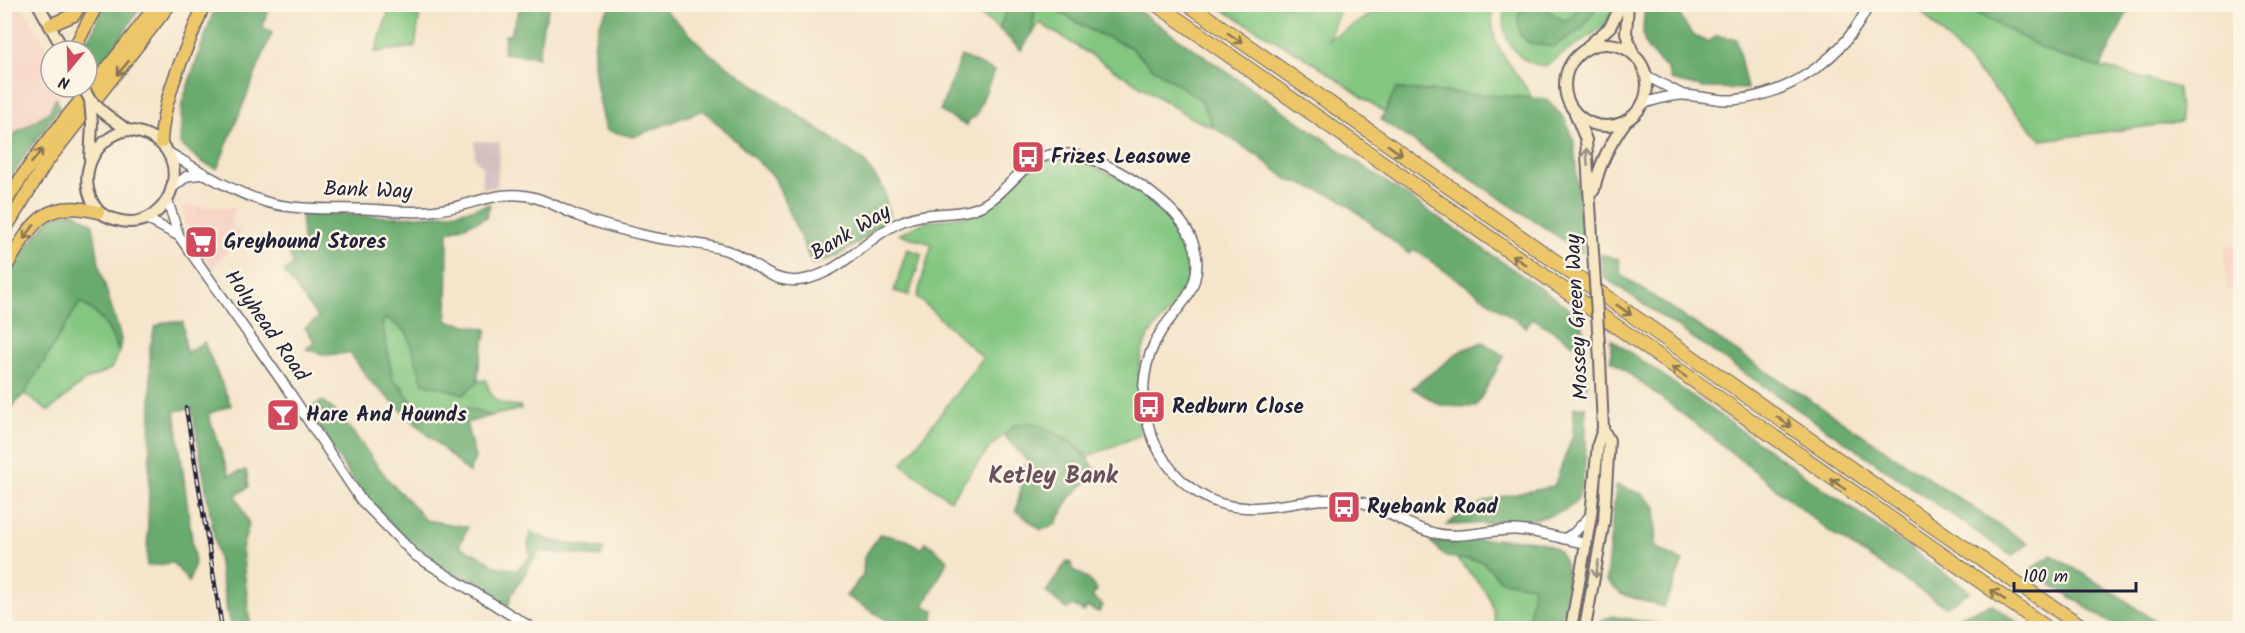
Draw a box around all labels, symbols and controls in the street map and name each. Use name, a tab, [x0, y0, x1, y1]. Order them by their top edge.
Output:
one-way arrow	[1227, 32, 1243, 44]
north arrow	[39, 39, 99, 99]
one-way arrow	[116, 60, 129, 76]
text: N	[56, 68, 73, 95]
bus stop icon: Frizes Leasowe	[1010, 139, 1046, 175]
place label: Frizes Leasowe	[1051, 141, 1191, 174]
one-way arrow	[1387, 144, 1403, 156]
one-way arrow	[1581, 147, 1592, 167]
one-way arrow	[30, 149, 43, 165]
street label: Bank Way	[323, 173, 413, 209]
street label: Bank Way	[804, 196, 898, 270]
one-way arrow	[23, 224, 36, 240]
supermarket icon: Greyhound Stores	[183, 224, 219, 260]
place label: Greyhound Stores	[224, 226, 386, 259]
street label: Mossey Green Way	[1557, 233, 1599, 401]
one-way arrow	[1511, 254, 1528, 266]
street label: Holyhead Road	[215, 263, 317, 389]
one-way arrow	[1615, 304, 1632, 316]
one-way arrow	[1671, 366, 1687, 378]
bus stop icon: Redburn Close	[1131, 389, 1167, 425]
place label: Redburn Close	[1172, 391, 1304, 424]
bar icon: Hare And Hounds	[265, 397, 301, 433]
place label: Hare And Hounds	[306, 399, 467, 432]
one-way arrow	[1775, 416, 1791, 428]
district label: Ketley Bank	[988, 457, 1119, 496]
one-way arrow	[1831, 478, 1847, 490]
bus stop icon: Ryebank Road	[1326, 489, 1362, 525]
place label: Ryebank Road	[1367, 491, 1498, 524]
scale bar	[2014, 555, 2136, 593]
one-way arrow	[1591, 559, 1602, 578]
text: 100 m	[2023, 563, 2068, 592]
one-way arrow	[1991, 589, 2007, 601]

